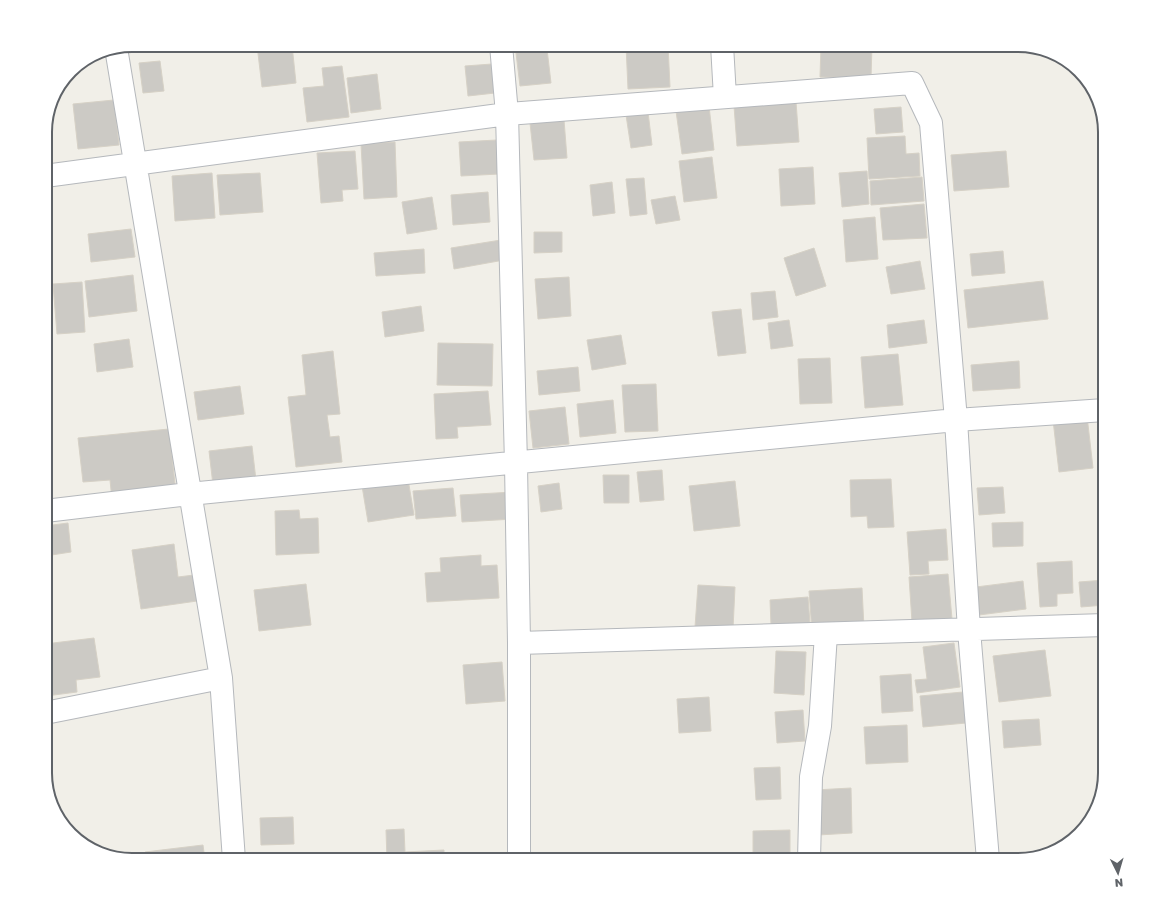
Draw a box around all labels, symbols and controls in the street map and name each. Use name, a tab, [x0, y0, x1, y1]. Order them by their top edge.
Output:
north arrow	[1098, 853, 1138, 893]
text: N	[1114, 877, 1124, 890]

